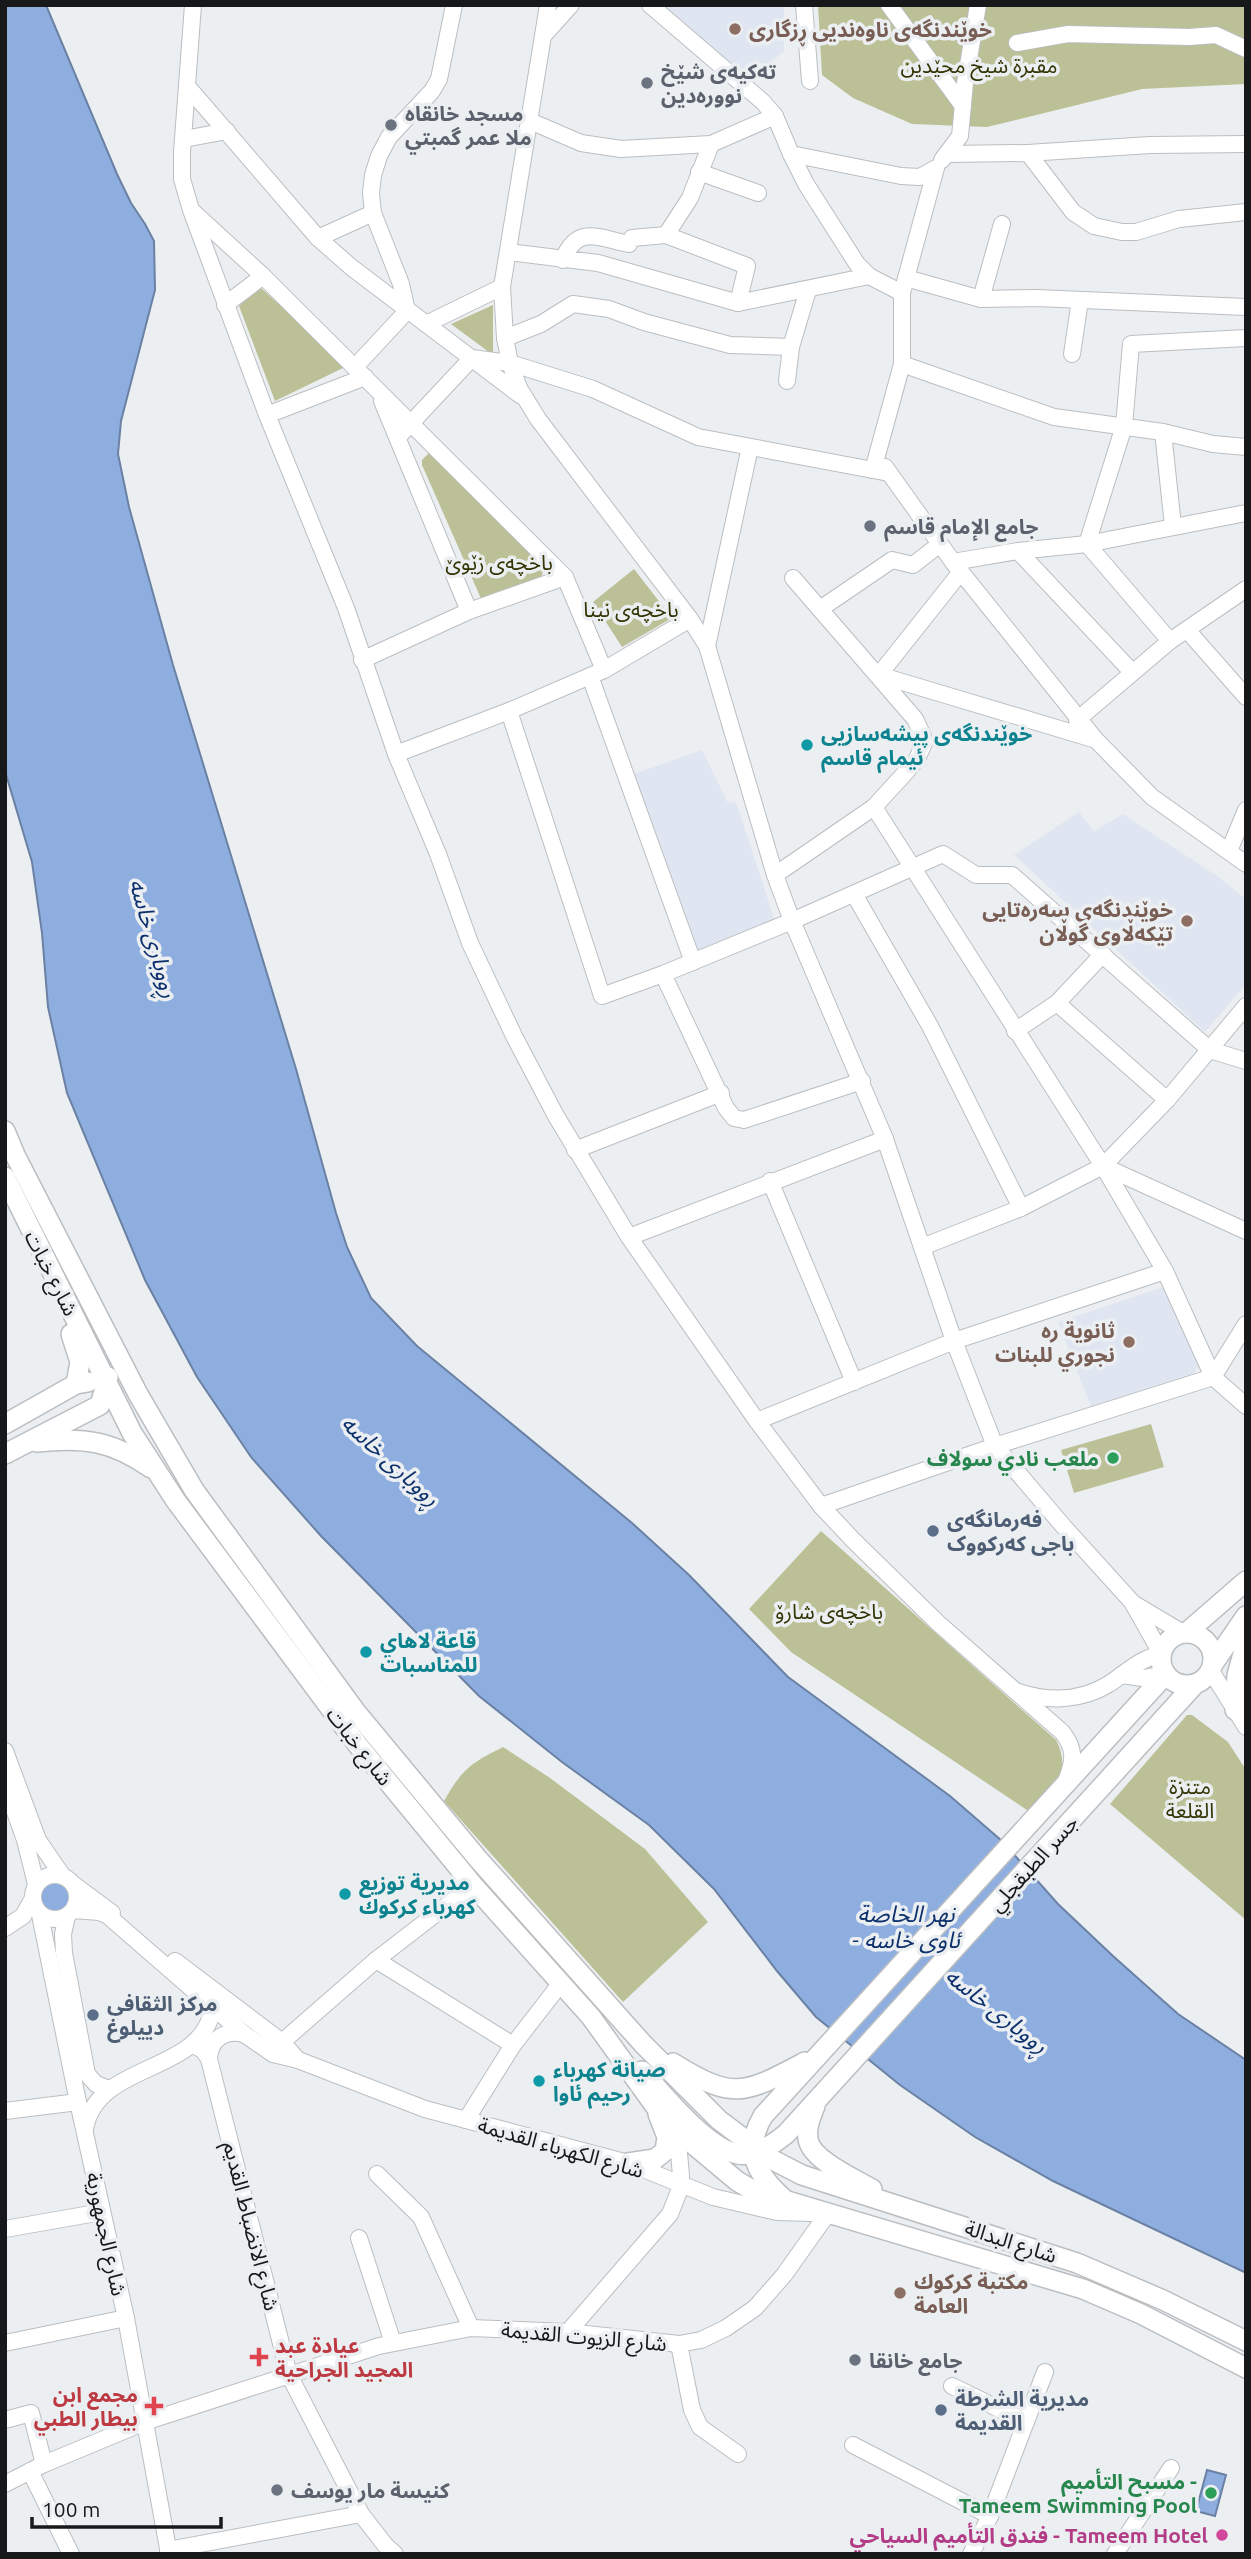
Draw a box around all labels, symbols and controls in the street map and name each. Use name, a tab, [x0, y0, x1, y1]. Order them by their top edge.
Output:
place label: خوێندنگەی ناوەندیی ڕزگاری	[749, 17, 992, 47]
marker: خوێندنگەی ناوەندیی ڕزگاری	[727, 21, 743, 37]
park label: مقبرة شيخ محێدین	[900, 53, 1058, 81]
place label: تەکیەی شێخ نوورەدین	[661, 59, 777, 108]
marker: تەکیەی شێخ نوورەدین	[639, 75, 655, 91]
place label: مسجد خانقاه ملا عمر گمبتي	[405, 101, 532, 155]
marker: مسجد خانقاه ملا عمر گمبتي	[383, 117, 399, 133]
place label: جامع الإمام قاسم	[884, 514, 1039, 543]
marker: جامع الإمام قاسم	[862, 518, 878, 534]
park label: باخچەی زێوێ	[445, 550, 553, 576]
park label: باخچەی نینا	[583, 597, 679, 623]
place label: خوێندنگەی پیشەسازیی ئیمام قاسم	[821, 721, 1032, 774]
marker: خوێندنگەی پیشەسازیی ئیمام قاسم	[799, 737, 815, 753]
water label: ڕووباری خاسە	[118, 876, 183, 1002]
place label: خوێندنگەی سەرەتایی تێکەڵاوی گوڵان	[982, 897, 1173, 946]
marker: خوێندنگەی سەرەتایی تێکەڵاوی گوڵان	[1179, 913, 1195, 929]
street label: شارع خبات	[17, 1226, 84, 1321]
place label: ثانوية ره نجوري للبنات	[995, 1318, 1115, 1372]
marker: ثانوية ره نجوري للبنات	[1121, 1334, 1137, 1350]
water label: ڕووباری خاسە	[332, 1410, 445, 1515]
place label: ملعب نادي سولاف	[927, 1446, 1099, 1476]
marker: ملعب نادي سولاف	[1105, 1450, 1121, 1466]
place label: فەرمانگەی باجی کەرکووک	[947, 1507, 1074, 1556]
marker: فەرمانگەی باجی کەرکووک	[925, 1523, 941, 1539]
park label: باخچەی شارۆ	[775, 1599, 883, 1625]
place label: قاعة لاهاي للمناسبات	[380, 1628, 478, 1677]
marker: قاعة لاهاي للمناسبات	[358, 1644, 374, 1660]
street label: شارع خبات	[319, 1702, 398, 1792]
park label: متنزة القلعة	[1166, 1774, 1214, 1822]
street label: جسر الطبقجلي	[983, 1810, 1086, 1919]
place label: مديرية توزيع كهرباء كركوك	[359, 1870, 476, 1919]
marker: مديرية توزيع كهرباء كركوك	[337, 1886, 353, 1902]
water label: نهر الخاصة - ئاوی خاسە	[852, 1901, 963, 1954]
water label: ڕووباری خاسە	[937, 1962, 1053, 2063]
place label: مركز الثقافي دييلوغ	[107, 1991, 218, 2043]
marker: مركز الثقافي دييلوغ	[85, 2007, 101, 2023]
place label: صيانة كهرباء رحيم ئاوا	[553, 2057, 666, 2109]
marker: صيانة كهرباء رحيم ئاوا	[531, 2073, 547, 2089]
street label: شارع الكهرباء القديمة	[474, 2112, 647, 2186]
street label: شارع الانضباط القديم	[216, 2139, 285, 2314]
street label: شارع الجمهورية	[78, 2170, 132, 2299]
street label: شارع البدالة	[961, 2215, 1060, 2271]
place label: مكتبة كركوك العامة	[914, 2269, 1028, 2317]
marker: مكتبة كركوك العامة	[892, 2285, 908, 2301]
street label: شارع الزيوت القديمة	[500, 2317, 668, 2359]
place label: عيادة عبد المجيد الجراحية	[275, 2333, 413, 2382]
marker: عيادة عبد المجيد الجراحية	[249, 2347, 269, 2367]
place label: جامع خانقا	[869, 2348, 962, 2376]
marker: جامع خانقا	[847, 2352, 863, 2368]
place label: مجمع ابن بيطار الطبي	[34, 2382, 138, 2436]
place label: مديرية الشرطة القديمة	[955, 2386, 1089, 2435]
marker: مجمع ابن بيطار الطبي	[144, 2396, 164, 2416]
marker: مديرية الشرطة القديمة	[933, 2402, 949, 2418]
place label: مسبح التأميم - Tameem Swimming Pool	[959, 2468, 1197, 2517]
place label: كنيسة مار يوسف	[291, 2478, 450, 2503]
marker: كنيسة مار يوسف	[269, 2482, 285, 2498]
marker: مسبح التأميم - Tameem Swimming Pool	[1203, 2485, 1219, 2501]
scale bar	[32, 2486, 220, 2530]
text: 100 m	[42, 2497, 100, 2521]
place label: فندق التأميم السياحي - Tameem Hotel	[850, 2522, 1208, 2553]
marker: فندق التأميم السياحي - Tameem Hotel	[1214, 2527, 1230, 2543]

